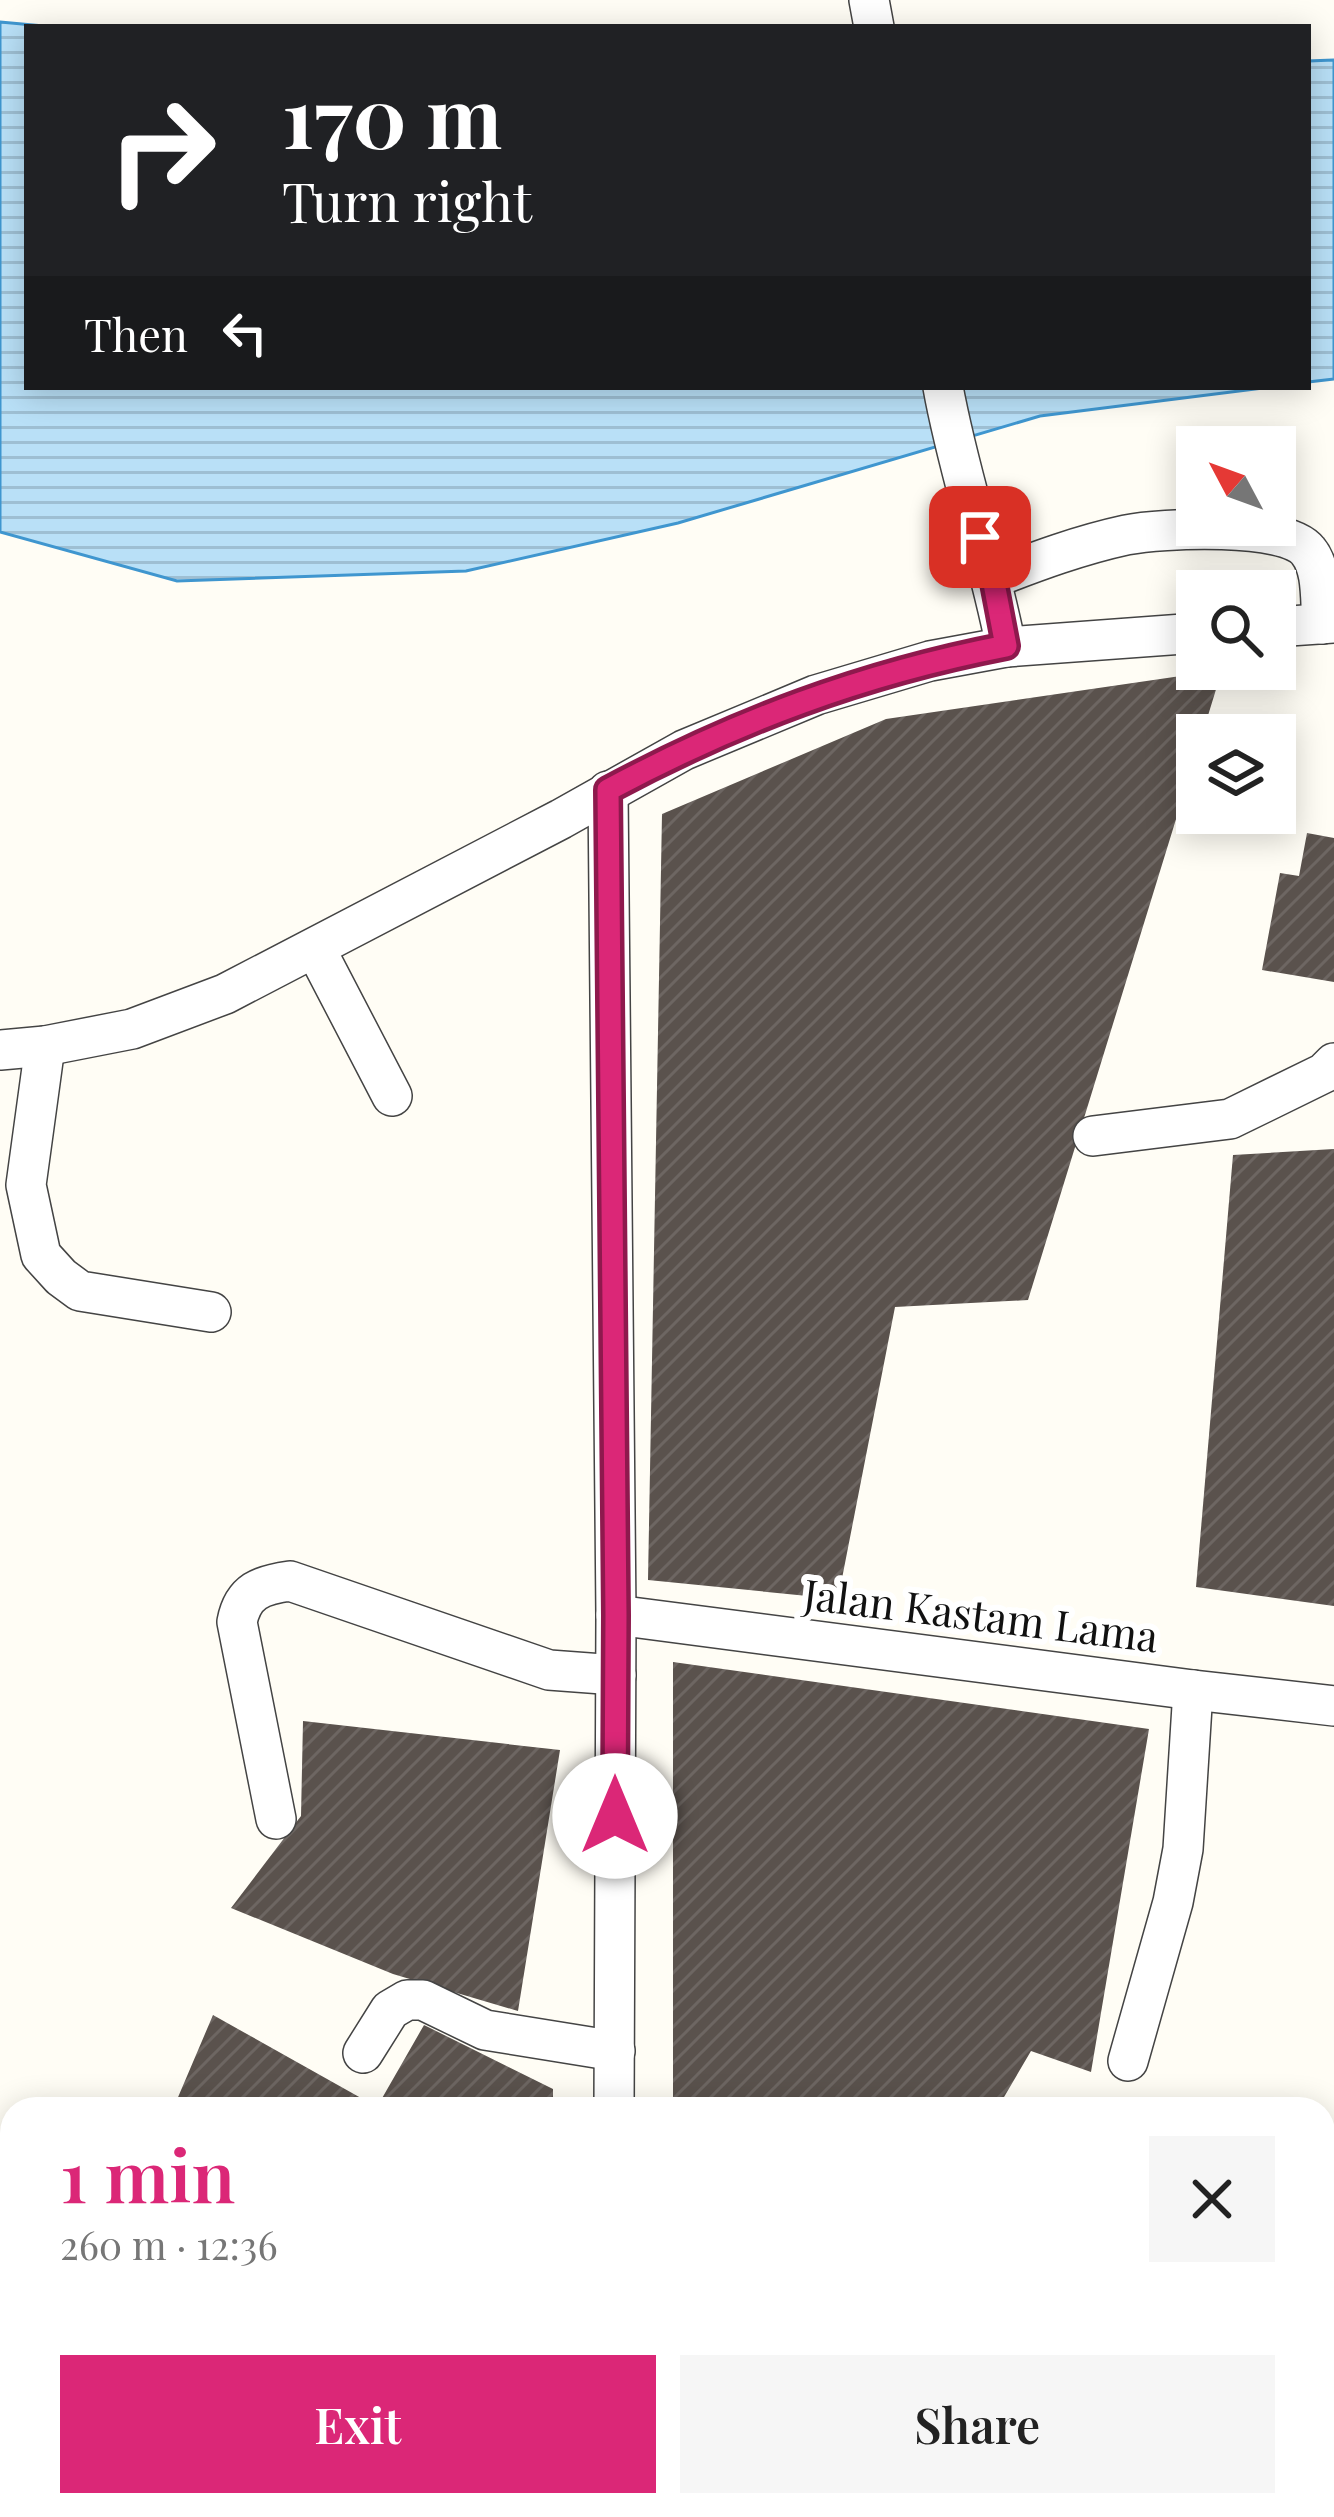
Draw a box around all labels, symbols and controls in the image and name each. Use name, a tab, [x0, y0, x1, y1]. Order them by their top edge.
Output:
text: 170 m	[282, 58, 502, 170]
icon: right	[84, 72, 240, 228]
text: Turn right	[282, 165, 532, 237]
icon: left	[212, 300, 278, 366]
text: Then	[84, 303, 188, 363]
north arrow	[1176, 426, 1296, 546]
map controls	[1176, 426, 1296, 834]
pin	[929, 486, 1031, 588]
icon: arrive	[947, 504, 1013, 570]
button: search	[1176, 570, 1296, 690]
button: layers	[1176, 714, 1296, 834]
street label: Jalan Kastam Lama	[800, 1564, 1162, 1664]
position arrow	[552, 1753, 678, 1879]
text: 1 min	[60, 2125, 235, 2221]
button: close	[1149, 2136, 1275, 2262]
text: 260 m · 12:36	[60, 2218, 278, 2270]
button: Exit	[60, 2355, 656, 2493]
button: Share	[680, 2355, 1275, 2493]

